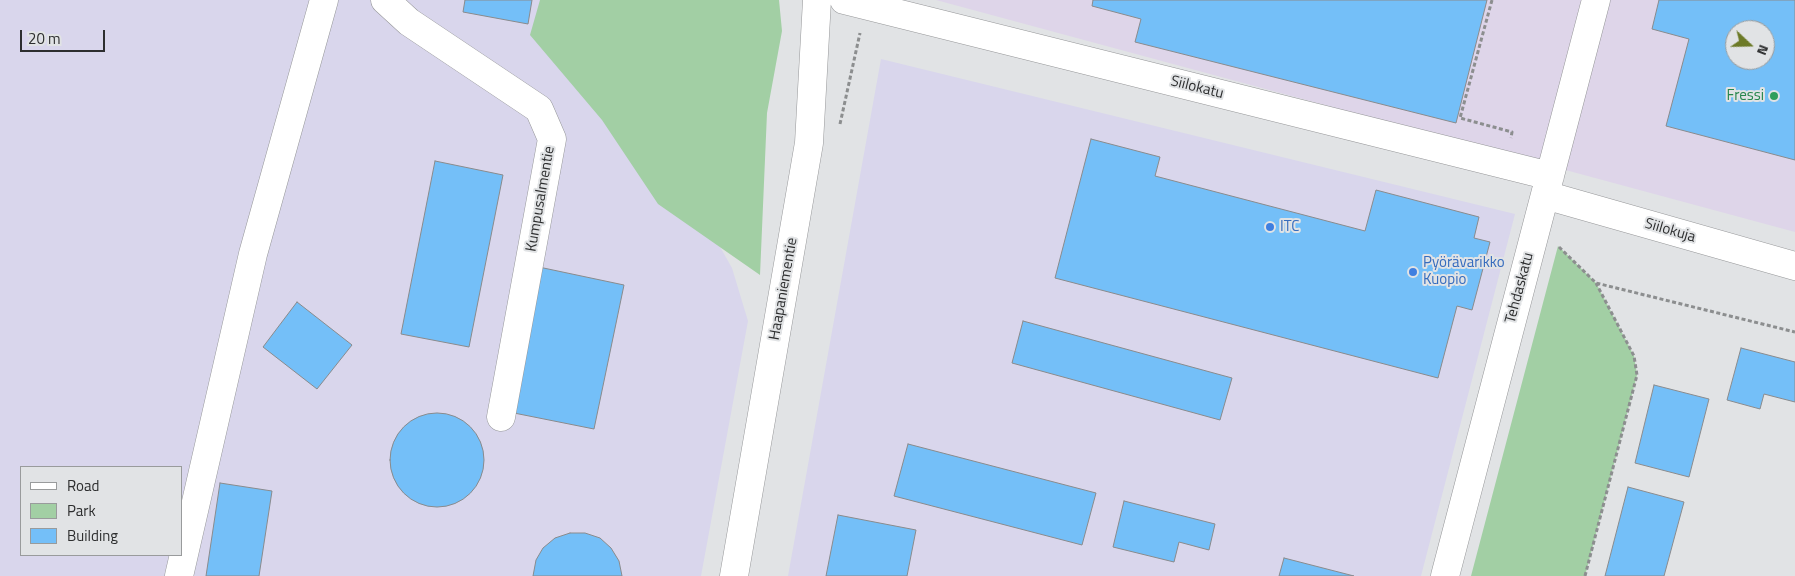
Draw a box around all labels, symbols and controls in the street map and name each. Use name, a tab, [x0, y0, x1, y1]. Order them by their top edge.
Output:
scale bar	[22, 20, 108, 52]
north arrow	[1725, 20, 1775, 70]
text: 20 m	[28, 27, 61, 50]
text: N	[1752, 42, 1775, 58]
street label: Siilokatu	[1169, 73, 1225, 103]
place label: Fressi	[1727, 87, 1764, 105]
marker: Fressi	[1768, 90, 1780, 102]
street label: Kumpusalmentie	[523, 145, 559, 253]
street label: Siilokuja	[1643, 215, 1697, 247]
place label: ITC	[1280, 218, 1300, 236]
marker: ITC	[1264, 221, 1276, 233]
street label: Haapaniementie	[766, 236, 802, 342]
street label: Tehdaskatu	[1502, 251, 1538, 325]
place label: Pyörävarikko Kuopio	[1423, 254, 1505, 289]
marker: Pyörävarikko Kuopio	[1407, 266, 1419, 278]
legend	[20, 466, 182, 556]
text: Road	[67, 474, 99, 497]
text: Park	[67, 499, 96, 522]
text: Building	[67, 524, 118, 547]

